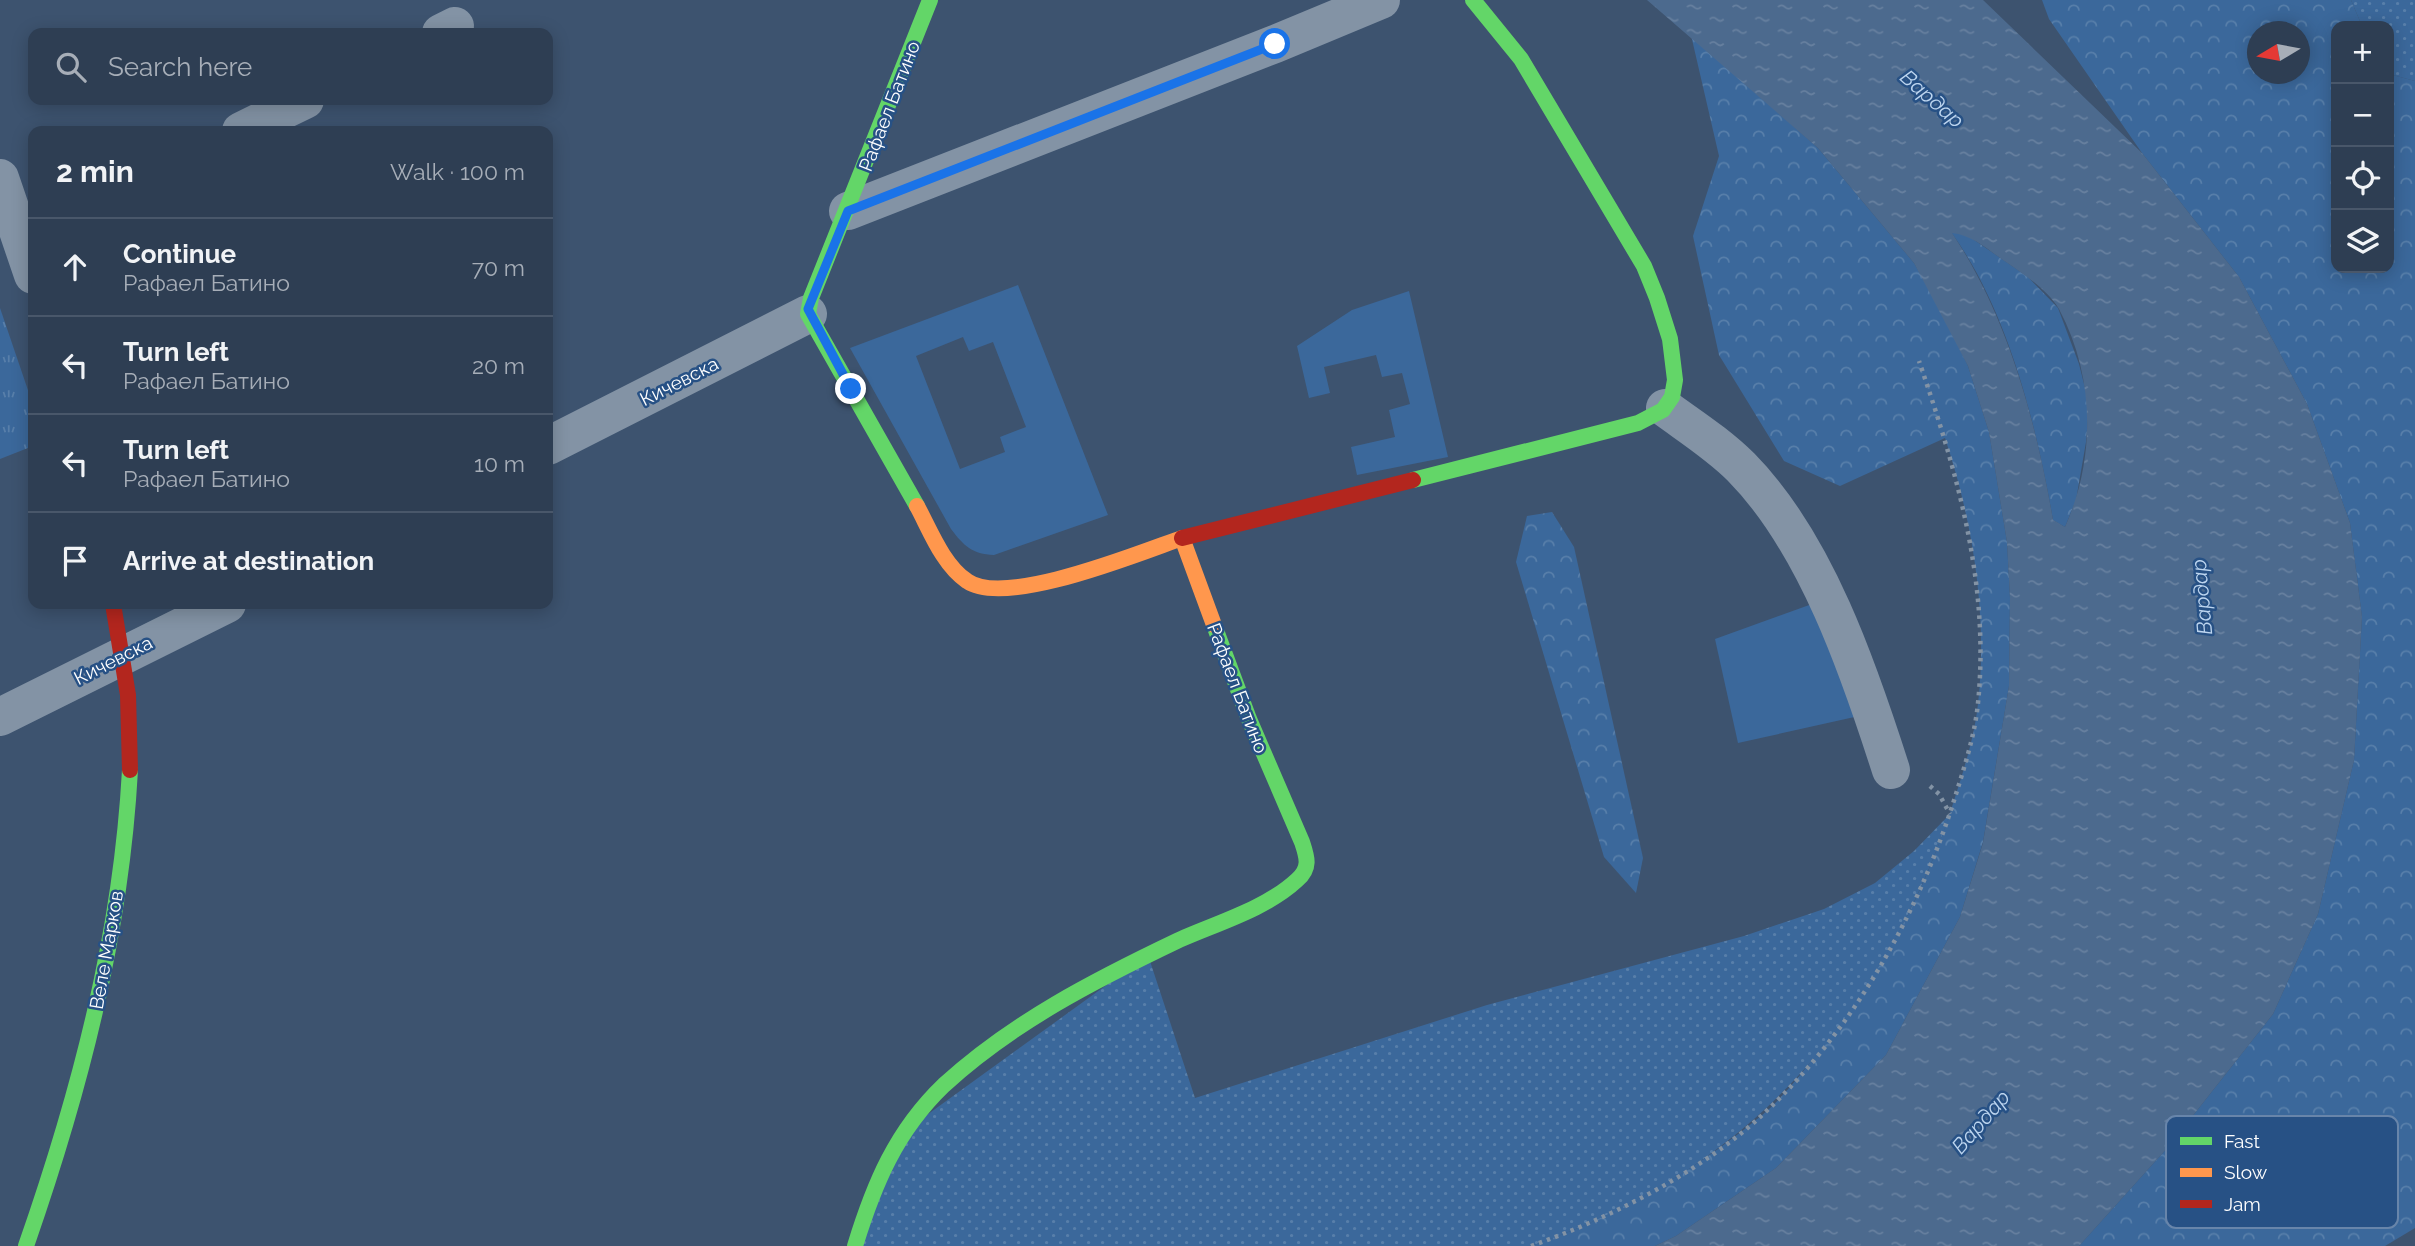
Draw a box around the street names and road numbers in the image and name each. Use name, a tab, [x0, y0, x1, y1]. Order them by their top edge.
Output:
street label: Рафаел Батино	[854, 38, 924, 174]
street label: Кичевска	[636, 352, 722, 410]
street label: Рафаел Батино	[1203, 620, 1273, 756]
street label: Кичевска	[70, 631, 156, 689]
street label: Веле Марков	[85, 889, 127, 1011]

